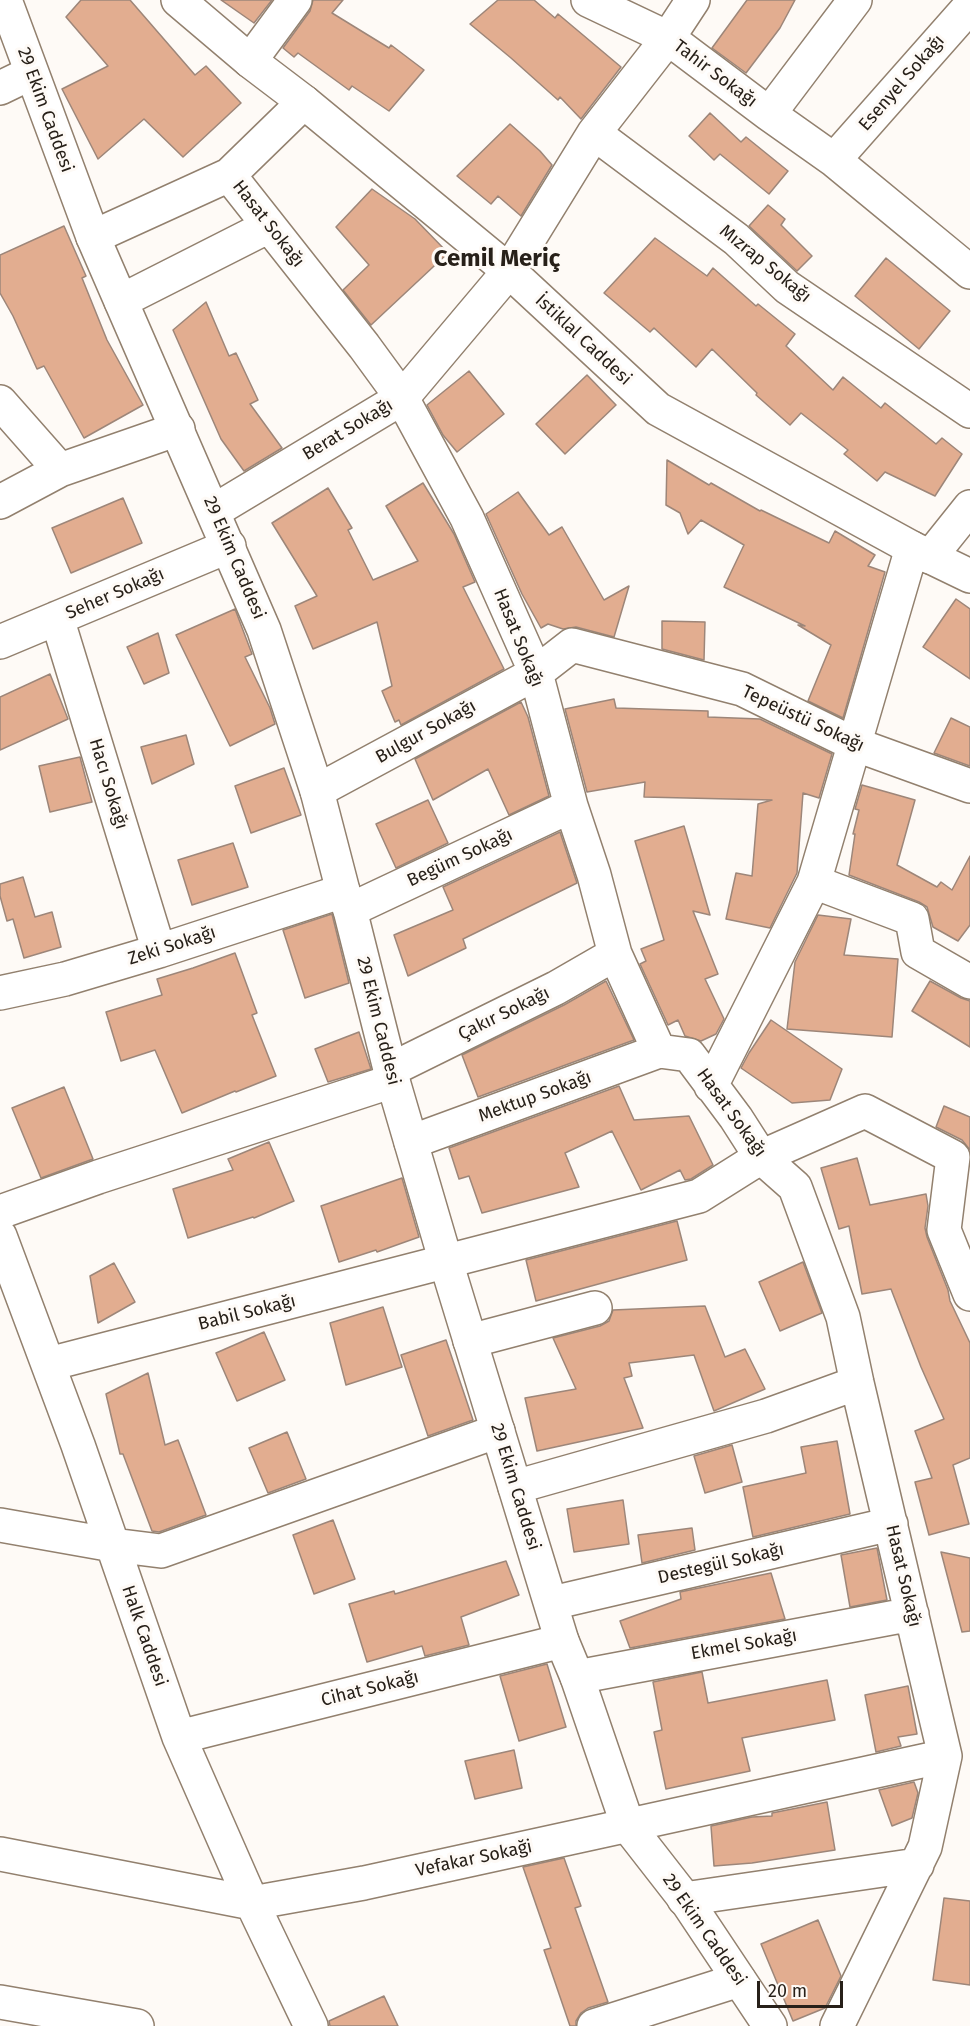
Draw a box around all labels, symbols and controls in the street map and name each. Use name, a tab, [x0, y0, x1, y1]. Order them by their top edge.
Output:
street label: Esenyel Sokağı	[854, 31, 950, 135]
street label: Tahir Sokağı	[669, 36, 761, 112]
street label: 29 Ekim Caddesi	[12, 44, 78, 176]
street label: Hasat Sokağı	[227, 176, 309, 272]
street label: Mızrap Sokağı	[715, 220, 815, 308]
district label: Cemil Meriç	[434, 245, 560, 273]
street label: İstiklal Caddesi	[530, 290, 636, 390]
street label: Berat Sokağı	[299, 395, 397, 465]
street label: 29 Ekim Caddesi	[198, 493, 270, 623]
street label: Seher Sokağı	[62, 564, 168, 624]
street label: Hasat Sokağı	[488, 586, 548, 690]
street label: Tepeüstü Sokağı	[738, 681, 868, 757]
street label: Bulgur Sokağı	[372, 696, 480, 768]
street label: Hacı Sokağı	[84, 736, 132, 832]
street label: Begüm Sokağı	[404, 824, 516, 892]
street label: Zeki Sokağı	[125, 922, 219, 970]
street label: 29 Ekim Caddesi	[352, 955, 404, 1087]
street label: Çakır Sokağı	[455, 983, 553, 1045]
street label: Hasat Sokağı	[692, 1064, 770, 1162]
street label: Mektup Sokağı	[475, 1067, 595, 1127]
street label: Babil Sokağı	[196, 1290, 298, 1336]
street label: 29 Ekim Caddesi	[485, 1421, 545, 1553]
street label: Hasat Sokağı	[881, 1523, 925, 1629]
street label: Destegül Sokağı	[656, 1539, 786, 1589]
street label: Halk Caddesi	[117, 1583, 171, 1689]
street label: Ekmel Sokağı	[689, 1625, 799, 1665]
street label: Cihat Sokağı	[319, 1666, 421, 1712]
street label: Vefakar Sokaği	[414, 1836, 534, 1882]
street label: 29 Ekim Caddesi	[657, 1870, 751, 1990]
scale bar	[760, 1969, 846, 2007]
text: 20 m	[768, 1980, 807, 2002]

